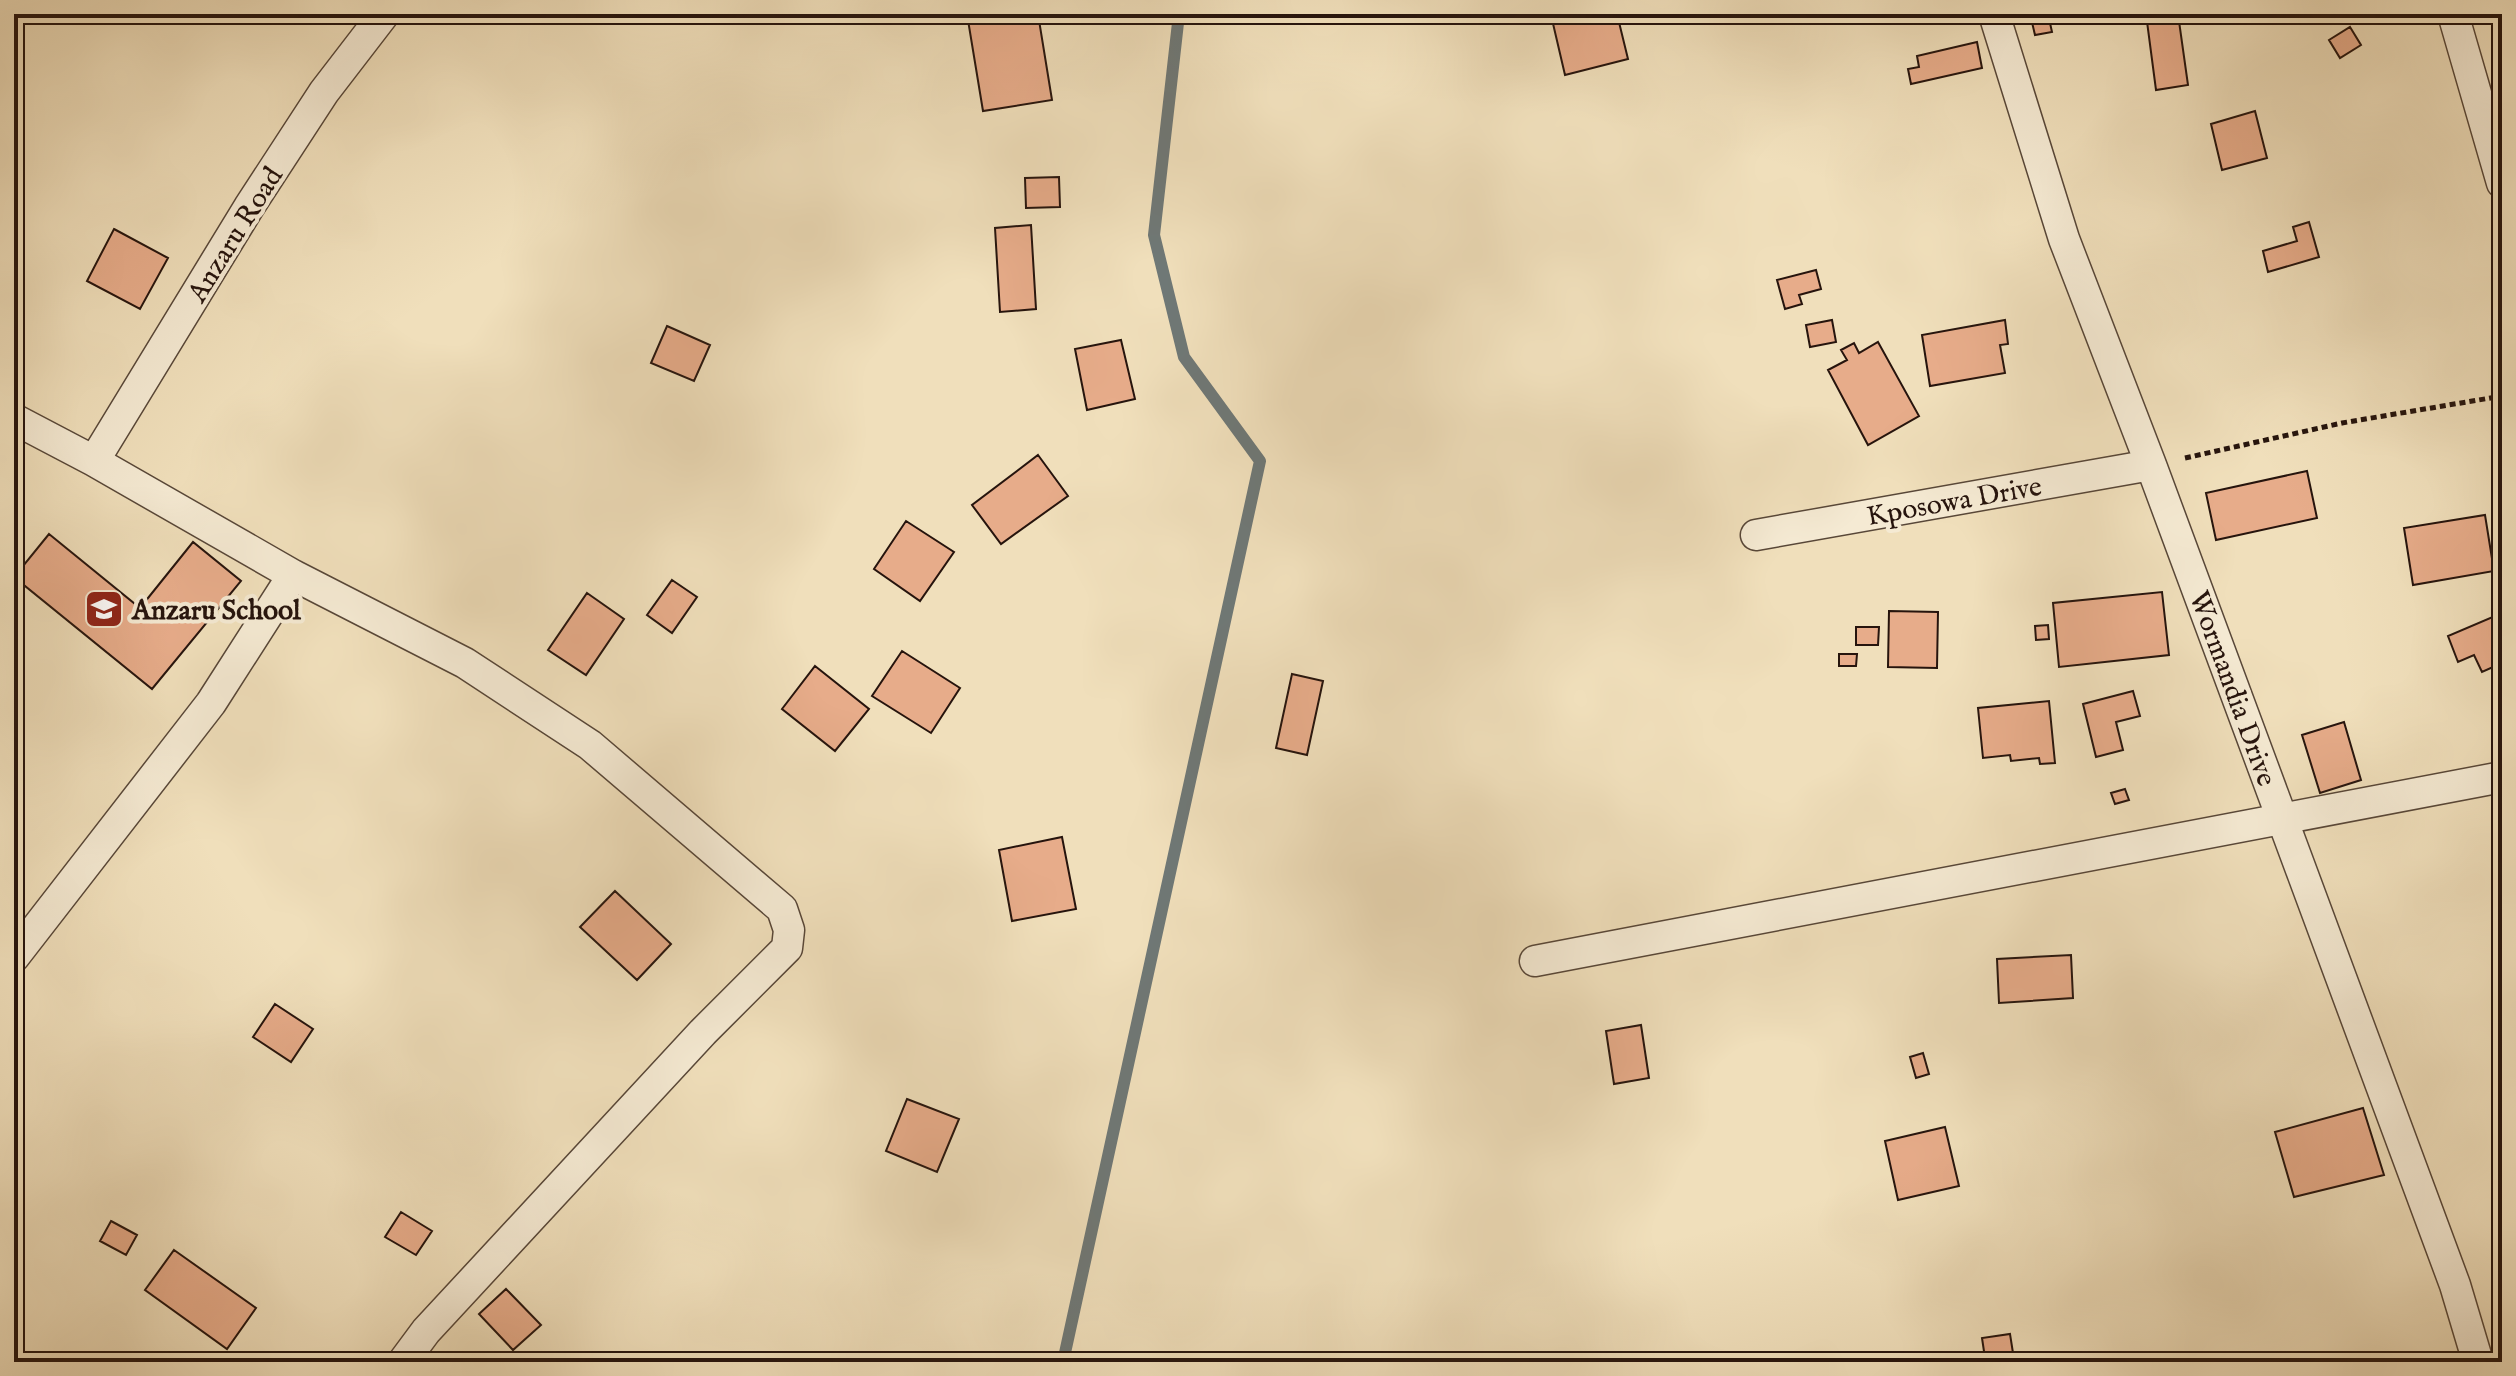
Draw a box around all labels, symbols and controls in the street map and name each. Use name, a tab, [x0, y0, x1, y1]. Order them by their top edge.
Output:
street label: Anzaru Road	[180, 161, 292, 310]
street label: Kposowa Drive	[1864, 470, 2045, 535]
street label: Wormandia Drive	[2180, 587, 2283, 791]
school or university icon: Anzaru School	[83, 588, 125, 630]
place label: Anzaru School	[131, 594, 302, 629]

